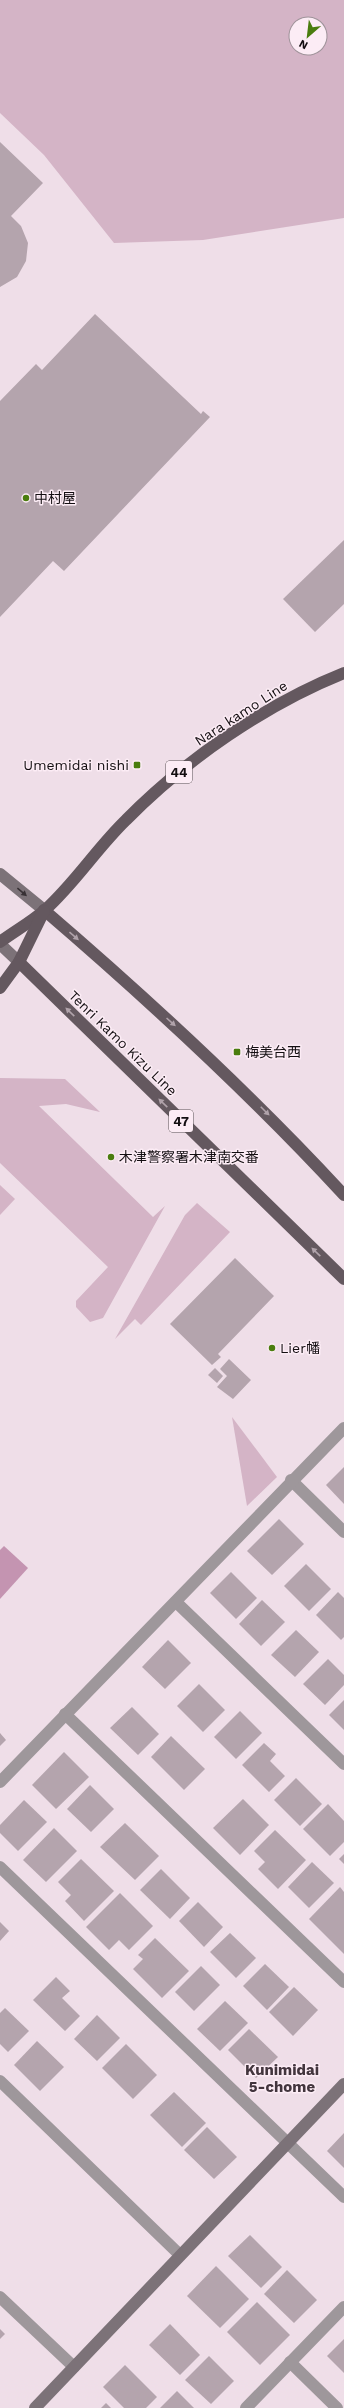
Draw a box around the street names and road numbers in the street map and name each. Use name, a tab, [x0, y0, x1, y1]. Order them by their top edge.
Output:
street label: Nara kamo Line	[192, 677, 290, 749]
road number: 44	[166, 761, 192, 783]
street label: Tenri Kamo Kizu Line	[66, 987, 180, 1099]
road number: 47	[169, 1110, 193, 1132]

